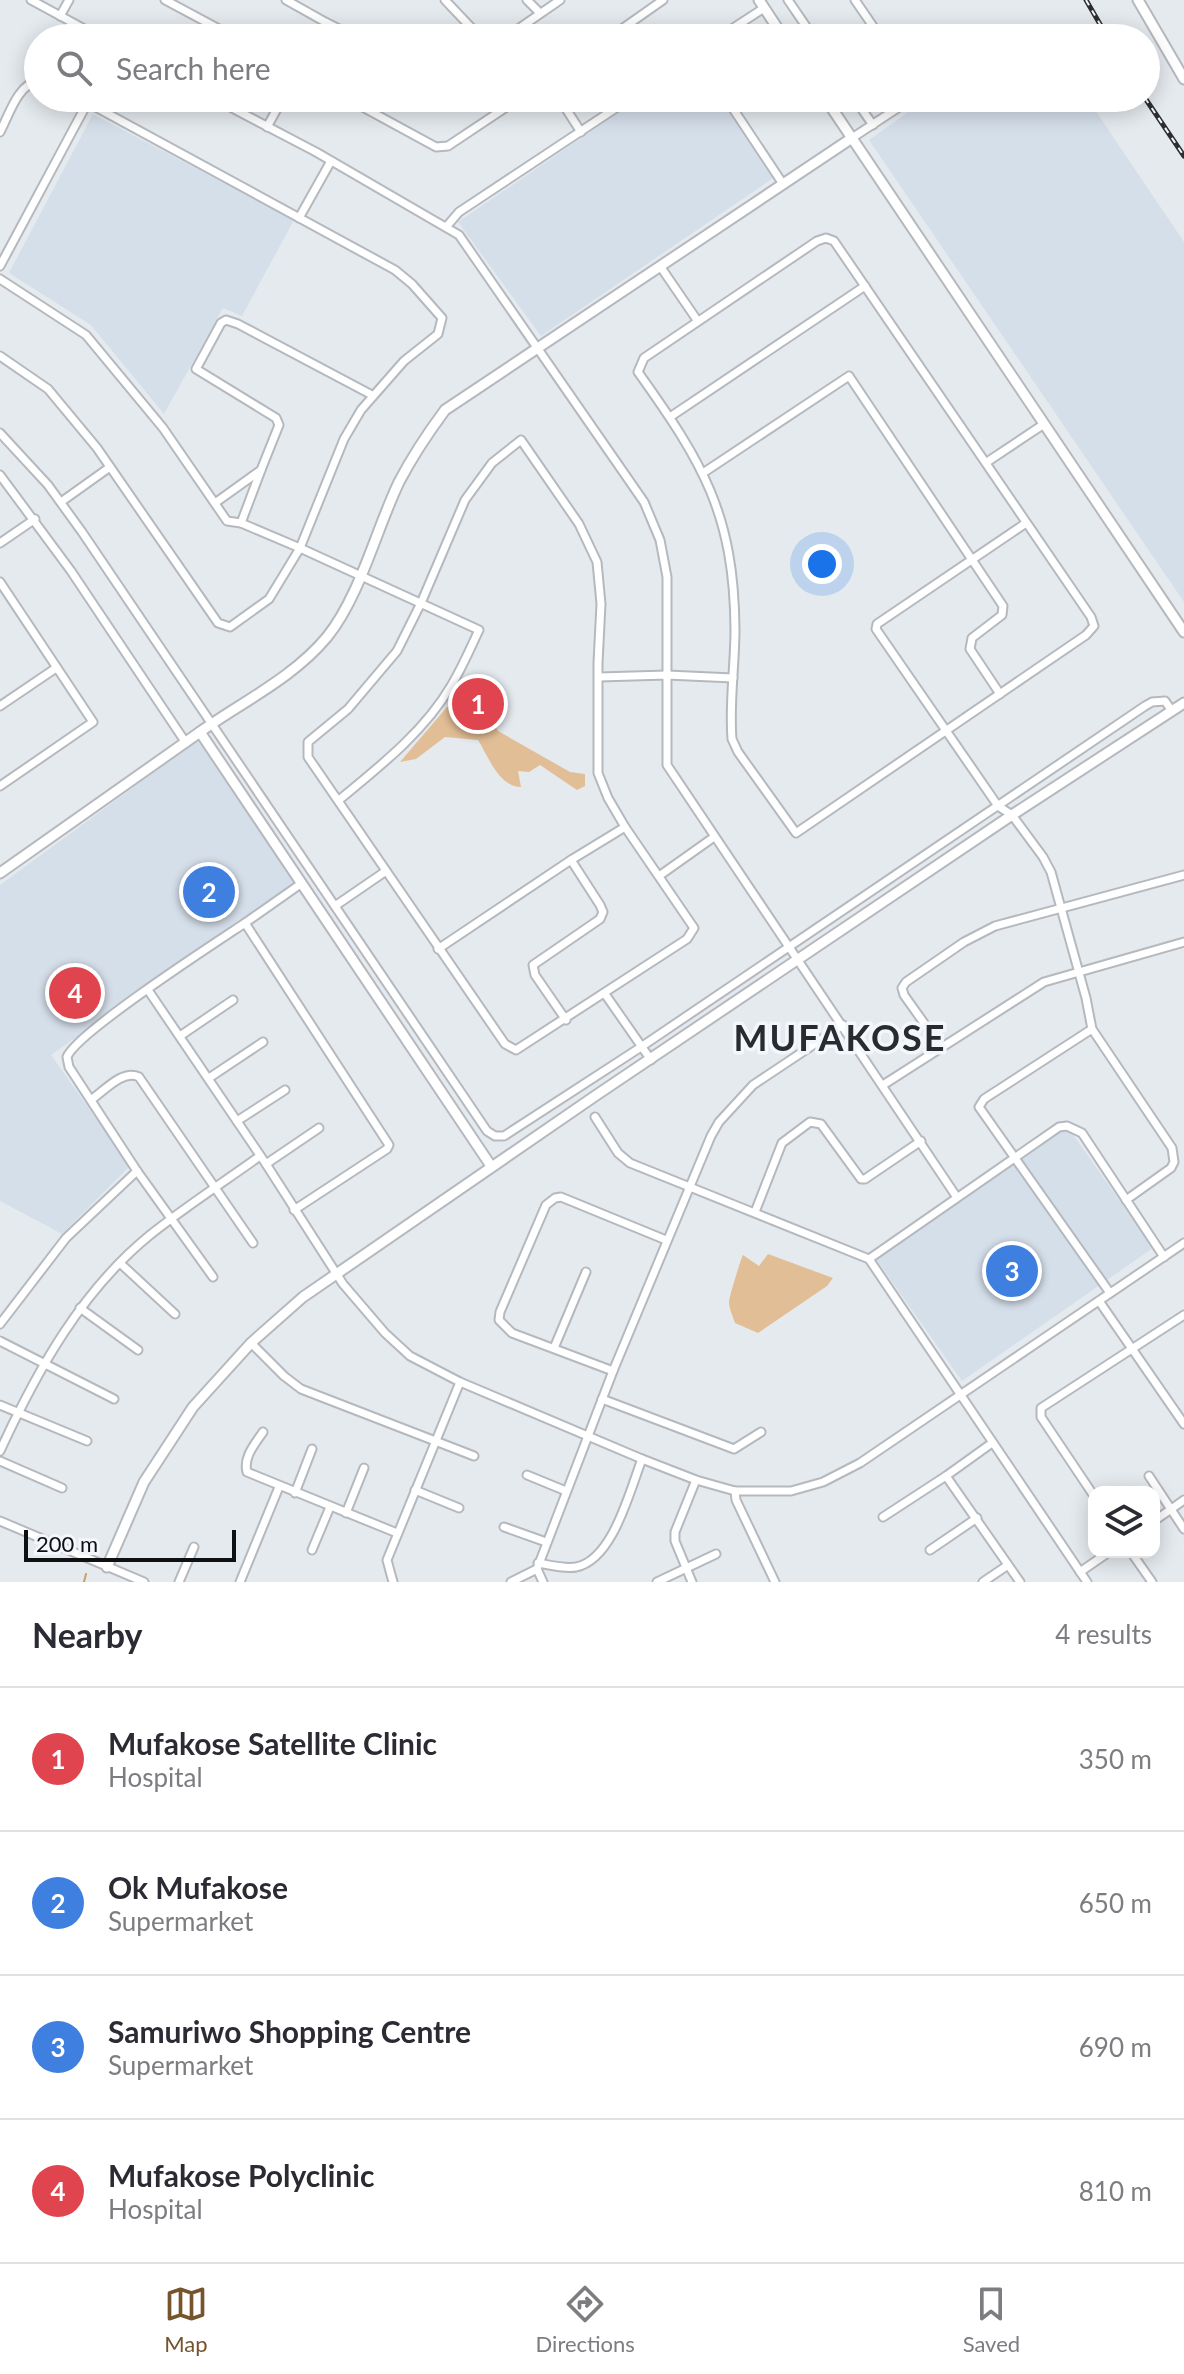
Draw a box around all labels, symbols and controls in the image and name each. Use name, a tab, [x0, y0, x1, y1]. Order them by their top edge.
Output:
search box	[24, 24, 1160, 112]
icon: search	[52, 46, 96, 90]
text: Search here	[116, 50, 271, 86]
your location	[802, 544, 842, 584]
pin: 1	[452, 674, 504, 734]
pin: 2	[183, 862, 235, 922]
pin: 4	[49, 963, 101, 1023]
district label: MUFAKOSE	[734, 1015, 946, 1059]
pin: 3	[986, 1241, 1038, 1301]
map controls	[1088, 1486, 1160, 1558]
button: layers	[1088, 1486, 1160, 1558]
scale bar	[24, 1526, 236, 1562]
text: 200 m	[36, 1530, 98, 1557]
text: Nearby	[32, 1614, 143, 1655]
text: 4 results	[1055, 1618, 1152, 1650]
text: Mufakose Satellite Clinic	[108, 1725, 437, 1761]
text: 1	[50, 1743, 66, 1775]
text: 350 m	[1079, 1743, 1152, 1775]
text: Hospital	[108, 1761, 203, 1793]
text: Ok Mufakose	[108, 1869, 288, 1905]
text: 2	[50, 1887, 66, 1919]
text: 650 m	[1079, 1887, 1152, 1919]
text: Supermarket	[108, 1905, 253, 1937]
text: Samuriwo Shopping Centre	[108, 2013, 471, 2049]
text: 3	[50, 2031, 66, 2063]
text: 690 m	[1079, 2031, 1152, 2063]
text: Supermarket	[108, 2049, 253, 2081]
text: Mufakose Polyclinic	[108, 2157, 374, 2193]
text: 4	[50, 2175, 66, 2207]
text: 810 m	[1079, 2175, 1152, 2207]
text: Hospital	[108, 2193, 203, 2225]
tab: Map	[164, 2282, 208, 2357]
tab: Directions	[536, 2282, 635, 2357]
tab: Saved	[963, 2282, 1020, 2357]

